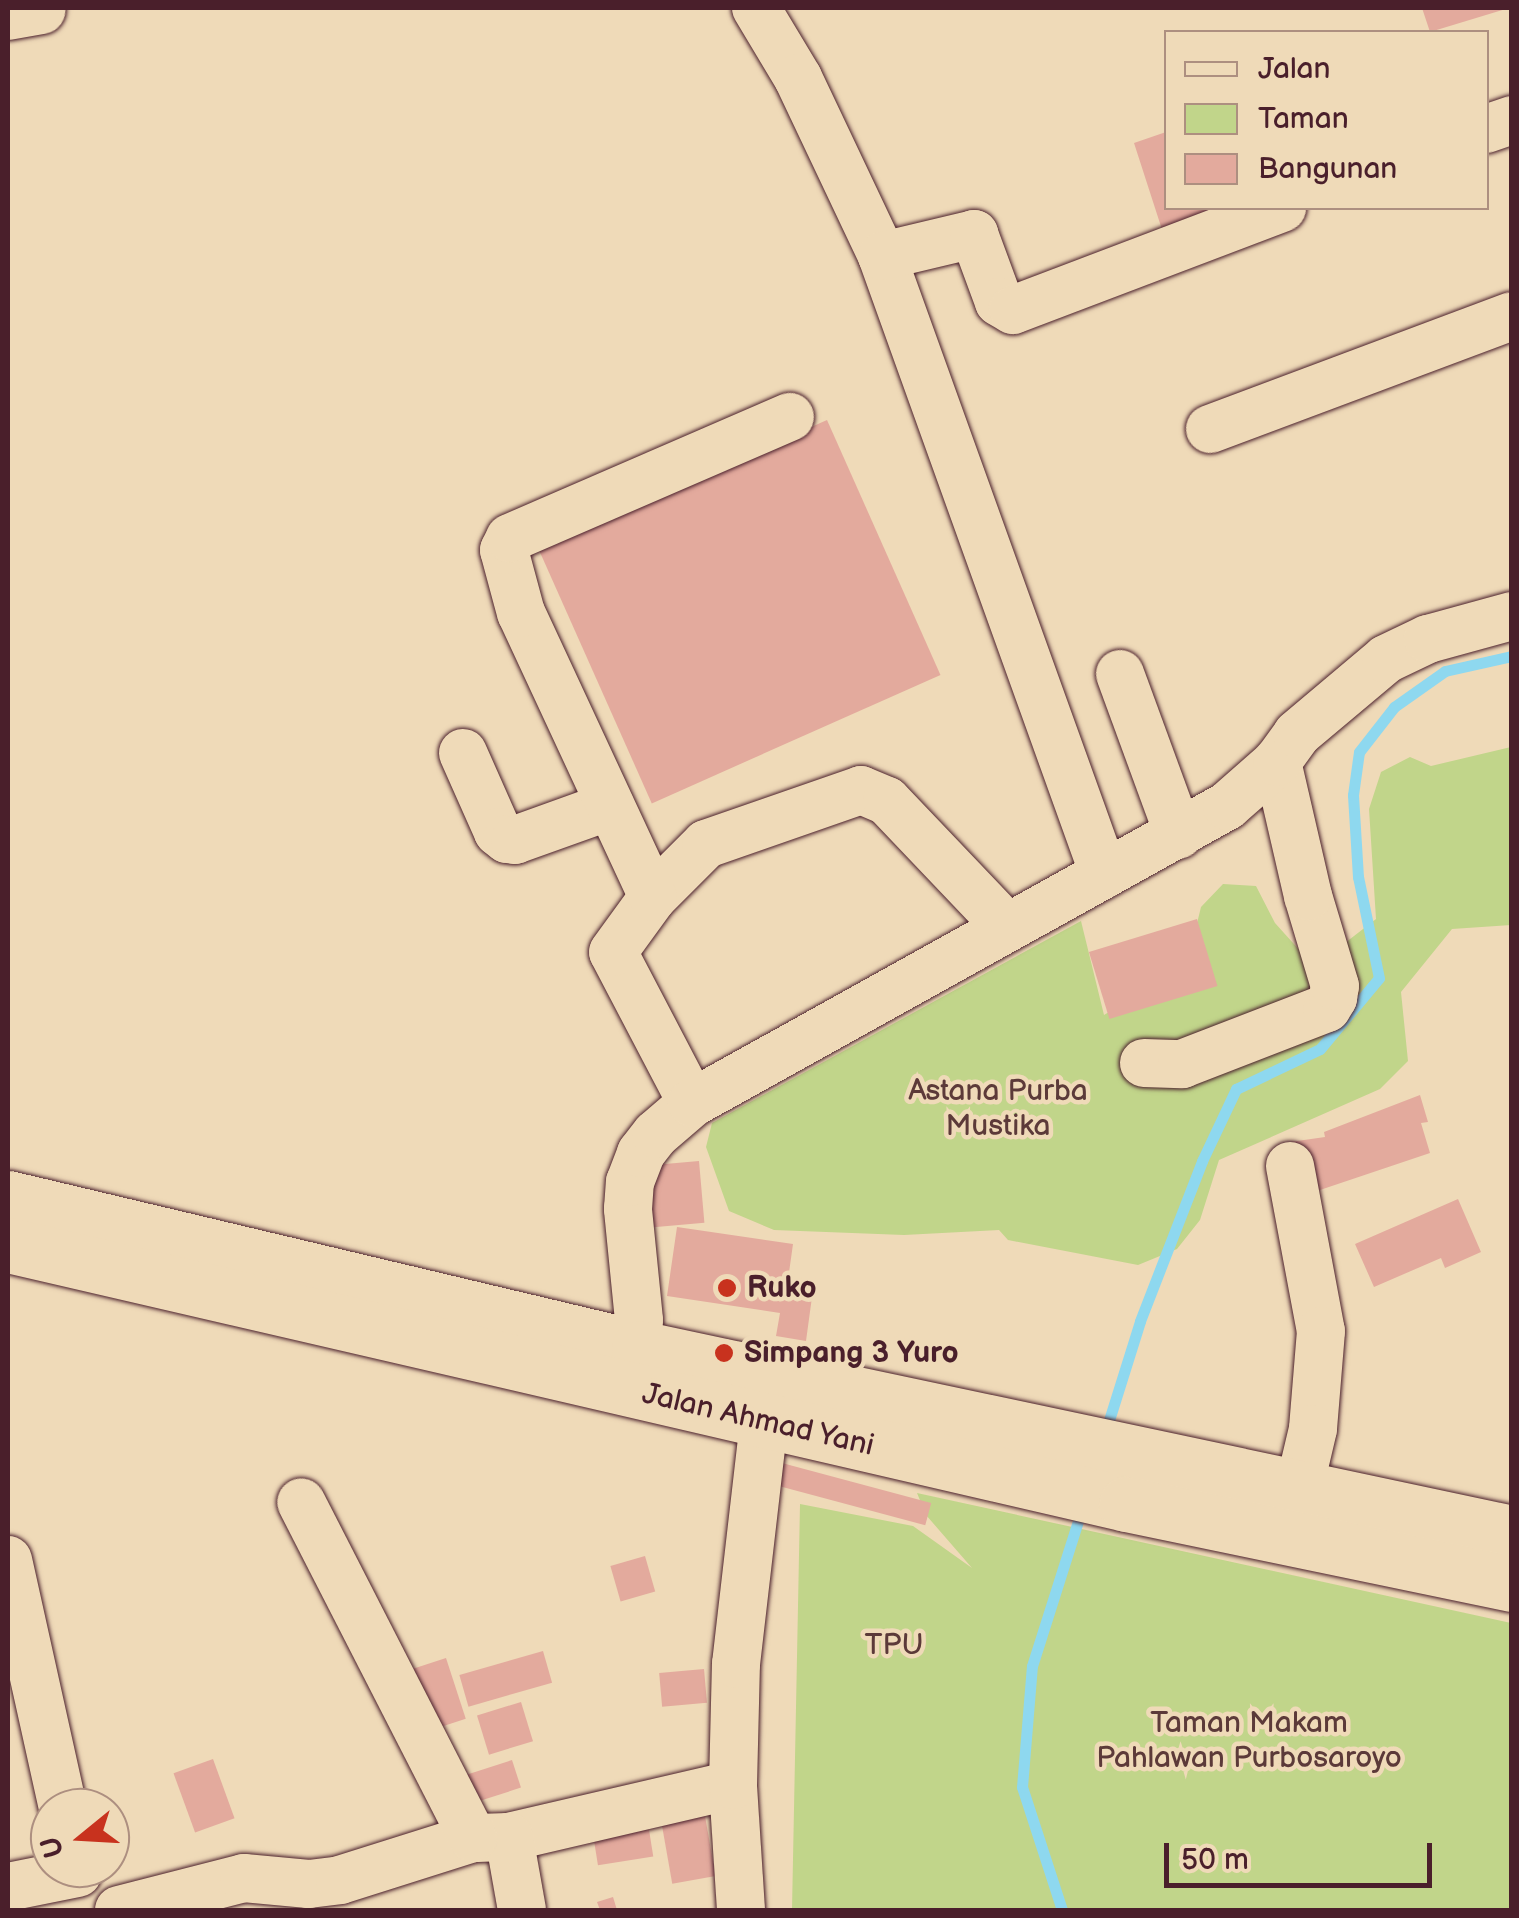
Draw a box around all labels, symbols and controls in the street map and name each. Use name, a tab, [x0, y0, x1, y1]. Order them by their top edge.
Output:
legend	[1164, 30, 1489, 210]
text: Jalan	[1258, 51, 1330, 87]
text: Taman	[1258, 101, 1349, 137]
text: Bangunan	[1258, 151, 1397, 187]
park label: Astana Purba Mustika	[908, 1073, 1088, 1144]
place label: Ruko	[747, 1270, 817, 1306]
marker: Ruko	[716, 1277, 738, 1299]
place label: Simpang 3 Yuro	[744, 1335, 959, 1371]
marker: Simpang 3 Yuro	[713, 1342, 735, 1364]
street label: Jalan Ahmad Yani	[638, 1376, 878, 1464]
park label: TPU	[865, 1627, 923, 1663]
park label: Taman Makam Pahlawan Purbosaroyo	[1096, 1705, 1402, 1776]
north arrow	[30, 1788, 130, 1888]
scale bar	[1169, 1823, 1436, 1885]
text: U	[34, 1832, 72, 1861]
text: 50 m	[1181, 1842, 1249, 1878]

